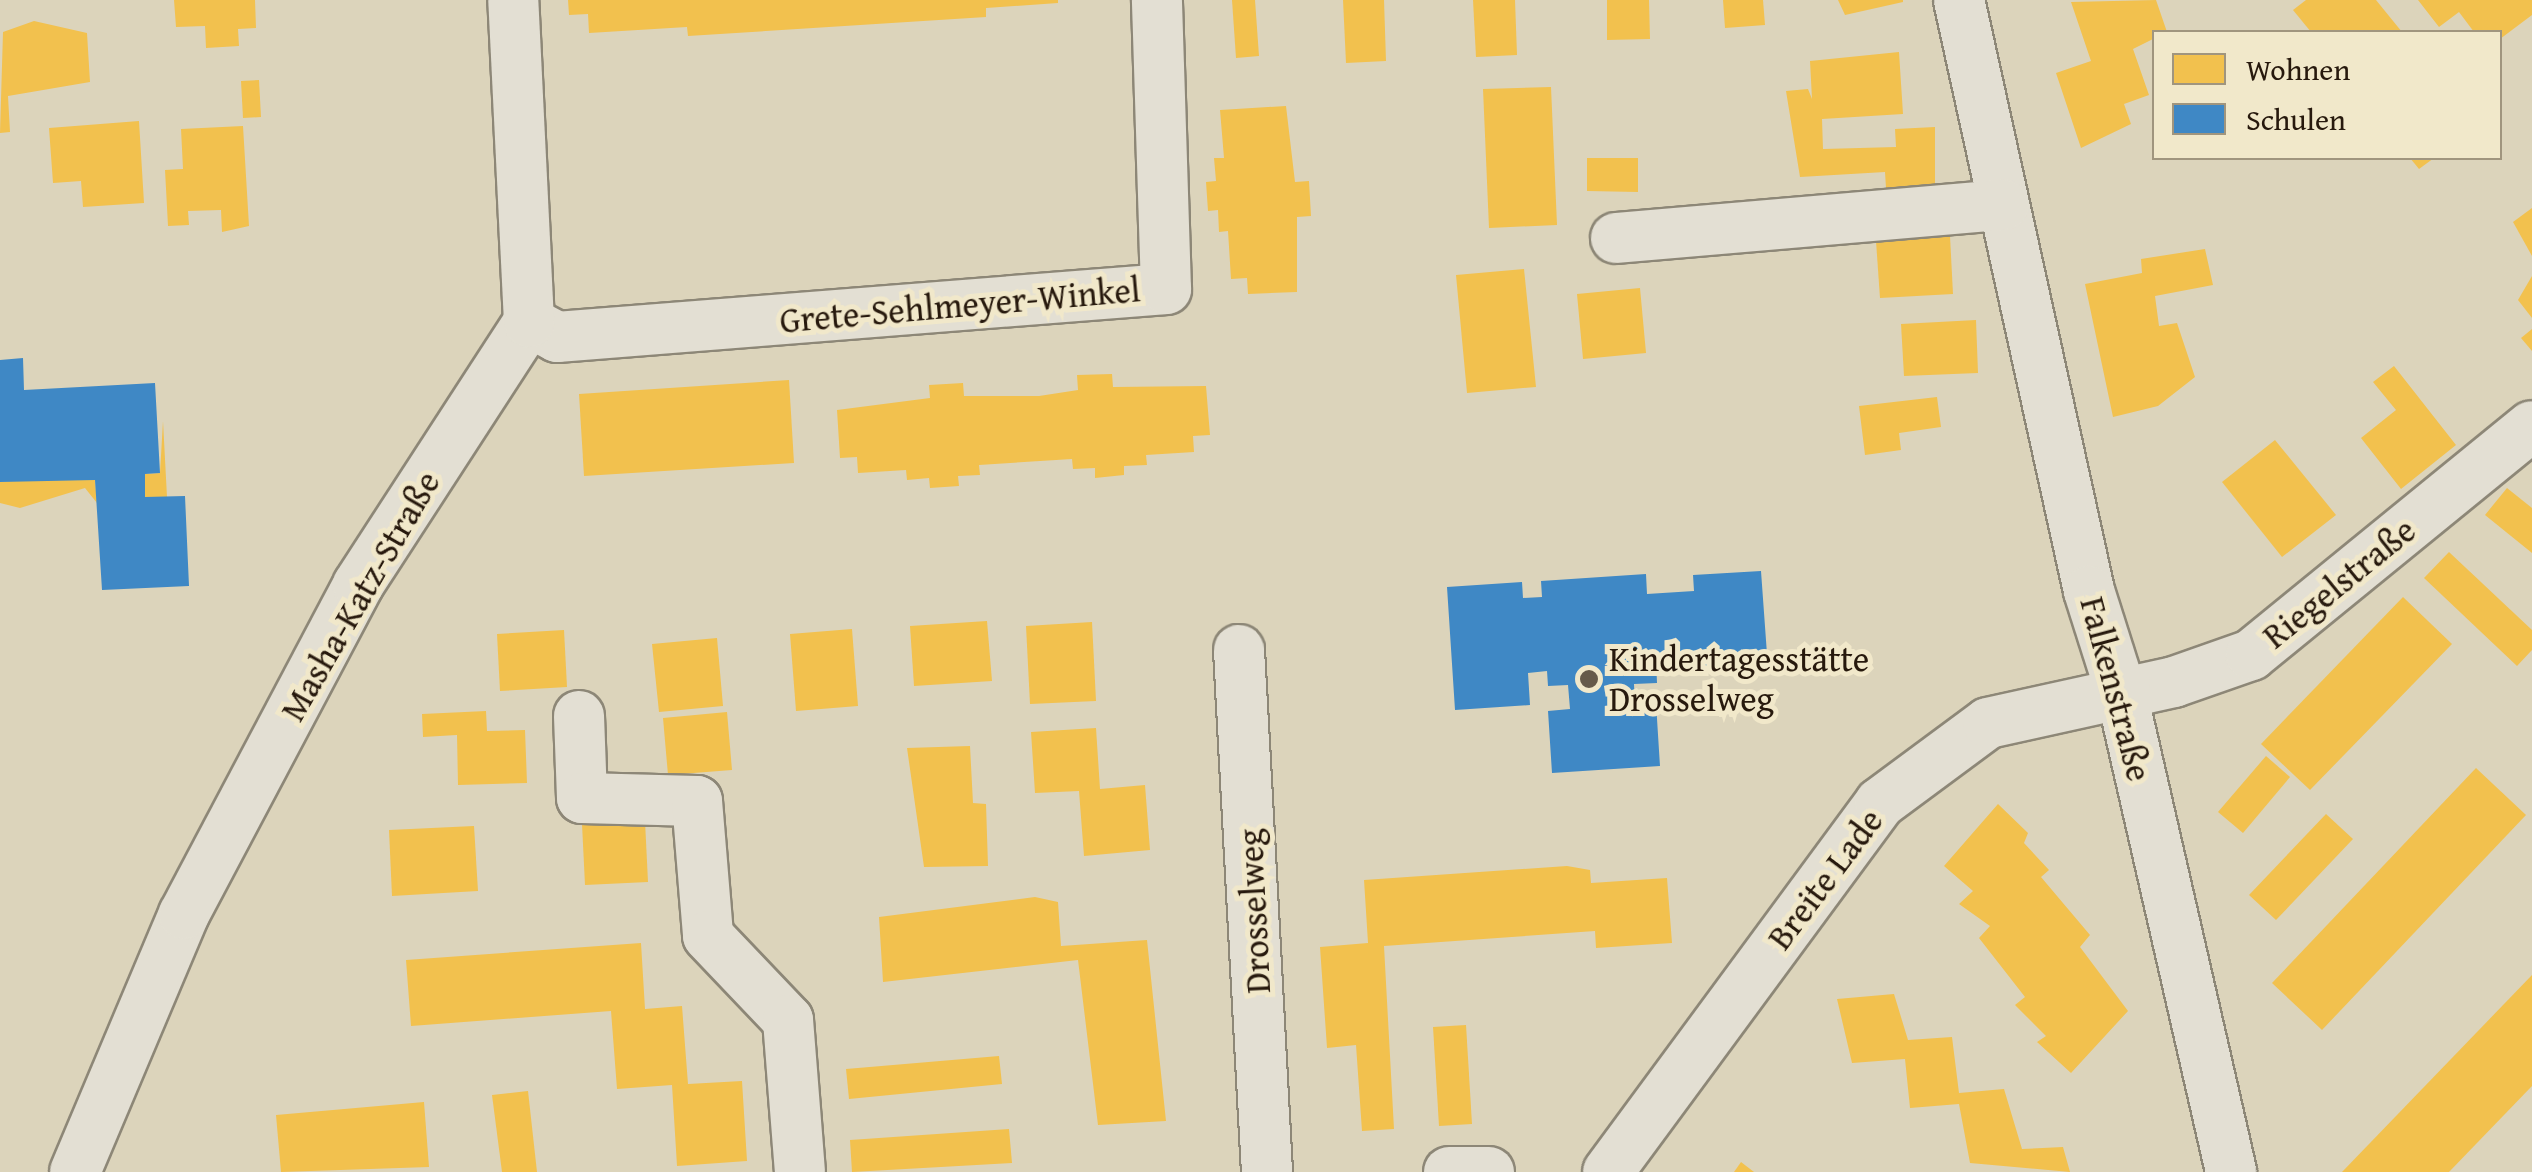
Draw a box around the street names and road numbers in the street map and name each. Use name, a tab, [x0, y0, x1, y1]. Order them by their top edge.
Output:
street label: Grete-Sehlmeyer-Winkel	[778, 268, 1142, 342]
street label: Masha-Katz-Straße	[271, 464, 449, 728]
street label: Riegelstraße	[2254, 509, 2424, 657]
street label: Falkenstraße	[2071, 592, 2161, 786]
street label: Breite Lade	[1759, 800, 1891, 958]
street label: Drosselweg	[1229, 827, 1279, 995]

